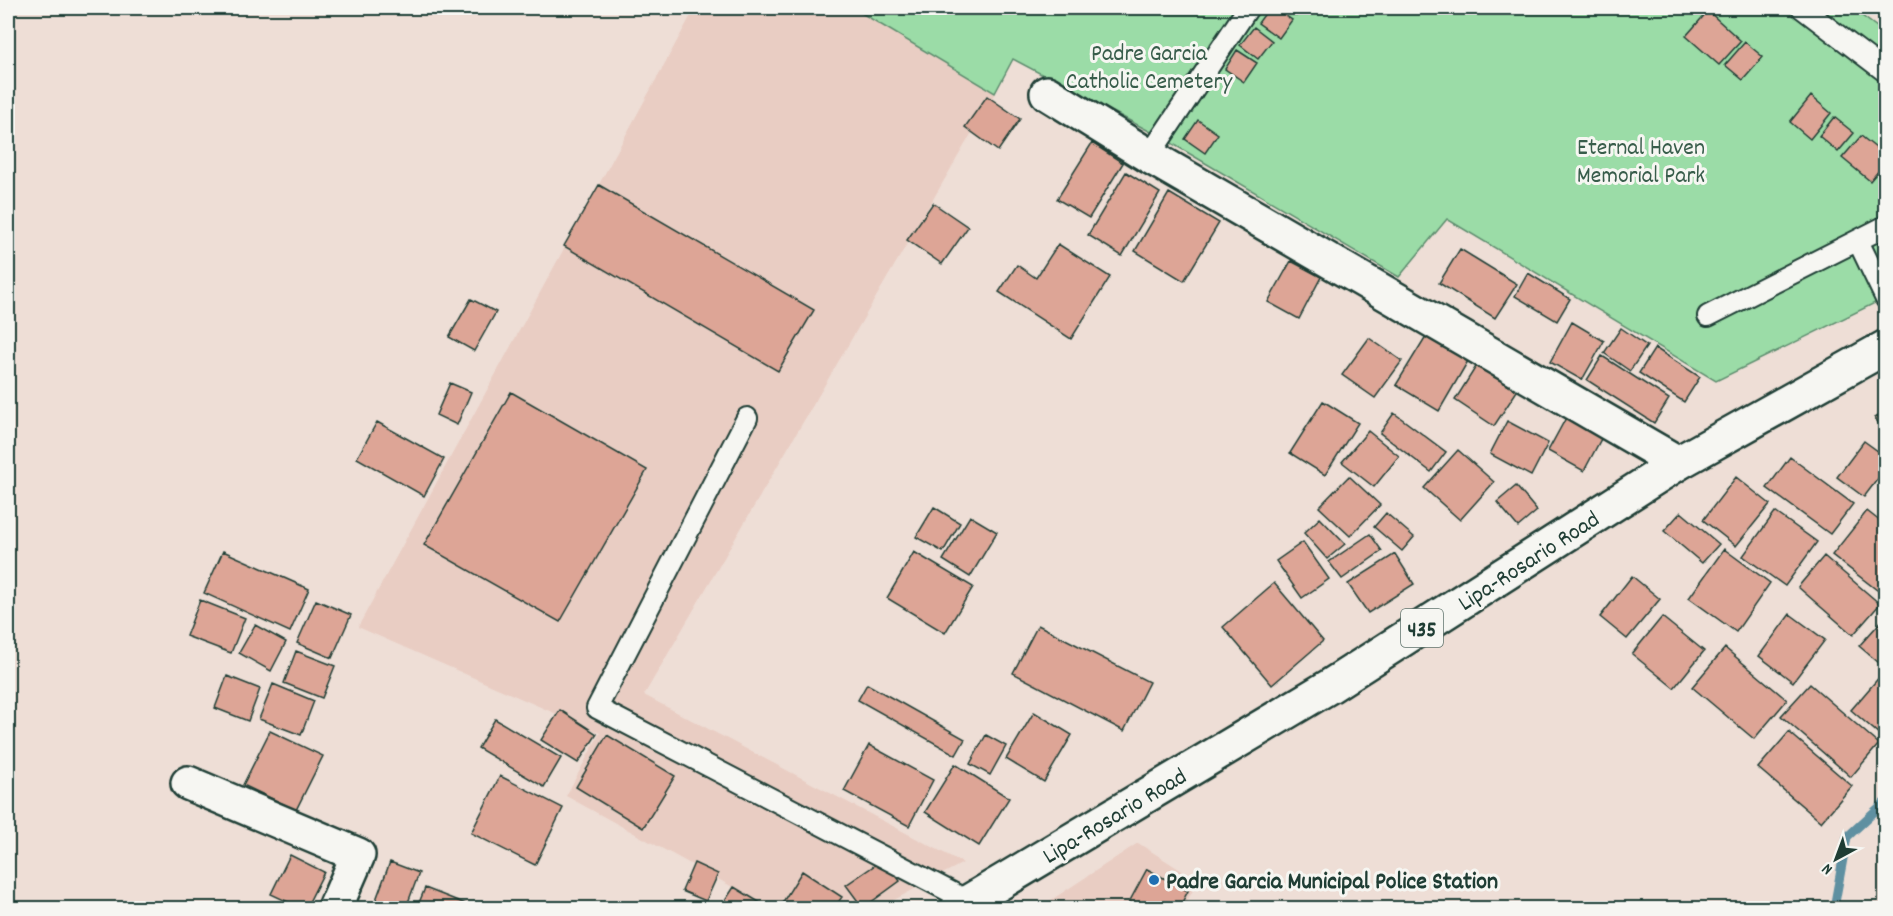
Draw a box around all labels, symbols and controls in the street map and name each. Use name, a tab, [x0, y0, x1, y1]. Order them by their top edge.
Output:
park label: Padre Garcia Catholic Cemetery	[1066, 38, 1233, 100]
park label: Eternal Haven Memorial Park	[1577, 132, 1705, 194]
street label: Lipa-Rosario Road	[1452, 504, 1607, 621]
road number: 435	[1401, 609, 1443, 647]
street label: Lipa-Rosario Road	[1037, 761, 1194, 874]
north arrow	[1806, 829, 1866, 889]
text: N	[1817, 857, 1838, 880]
place label: Padre Garcia Municipal Police Station	[1166, 866, 1498, 900]
marker: Padre Garcia Municipal Police Station	[1147, 873, 1161, 887]

